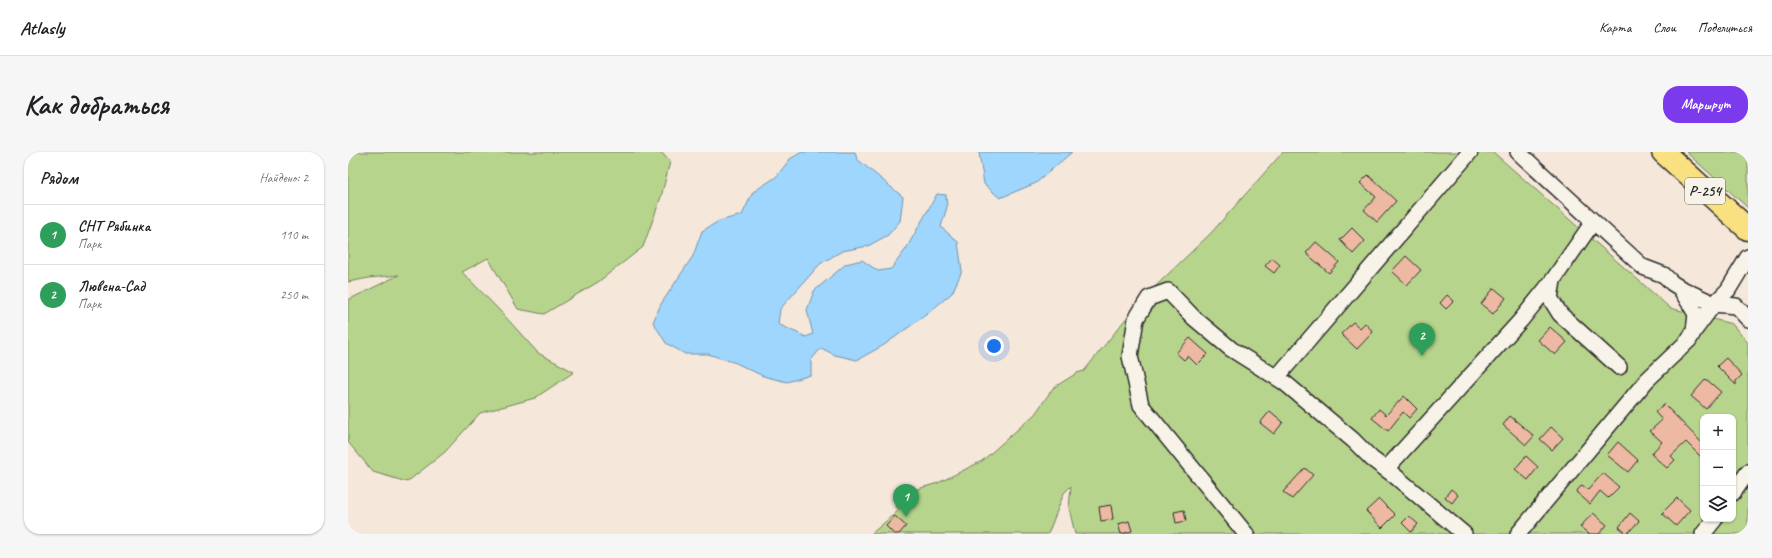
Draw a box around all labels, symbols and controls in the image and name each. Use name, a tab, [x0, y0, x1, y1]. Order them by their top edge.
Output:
text: Atlasly	[20, 16, 64, 40]
text: Карта	[1599, 19, 1631, 36]
text: Слои	[1653, 19, 1676, 36]
text: Поделиться	[1698, 19, 1752, 36]
button: Маршрут	[1663, 86, 1748, 123]
text: Как добраться	[24, 87, 169, 122]
text: Рядом	[40, 168, 78, 189]
text: Найдено: 2	[260, 170, 308, 186]
road number: Р-254	[1685, 178, 1725, 204]
text: СНТ Рябинка	[78, 217, 150, 236]
text: 1	[50, 227, 56, 243]
text: 110 m	[280, 227, 308, 243]
text: Парк	[78, 236, 101, 252]
text: Лювена-Сад	[78, 277, 145, 296]
text: 2	[50, 287, 56, 303]
text: 250 m	[280, 287, 308, 303]
text: Парк	[78, 296, 101, 312]
pin: 2	[1409, 323, 1435, 356]
your location	[984, 336, 1004, 356]
map controls	[1700, 414, 1736, 522]
button: +	[1700, 414, 1736, 450]
button: −	[1700, 450, 1736, 486]
pin: 1	[893, 484, 919, 517]
button: layers	[1700, 486, 1736, 522]

